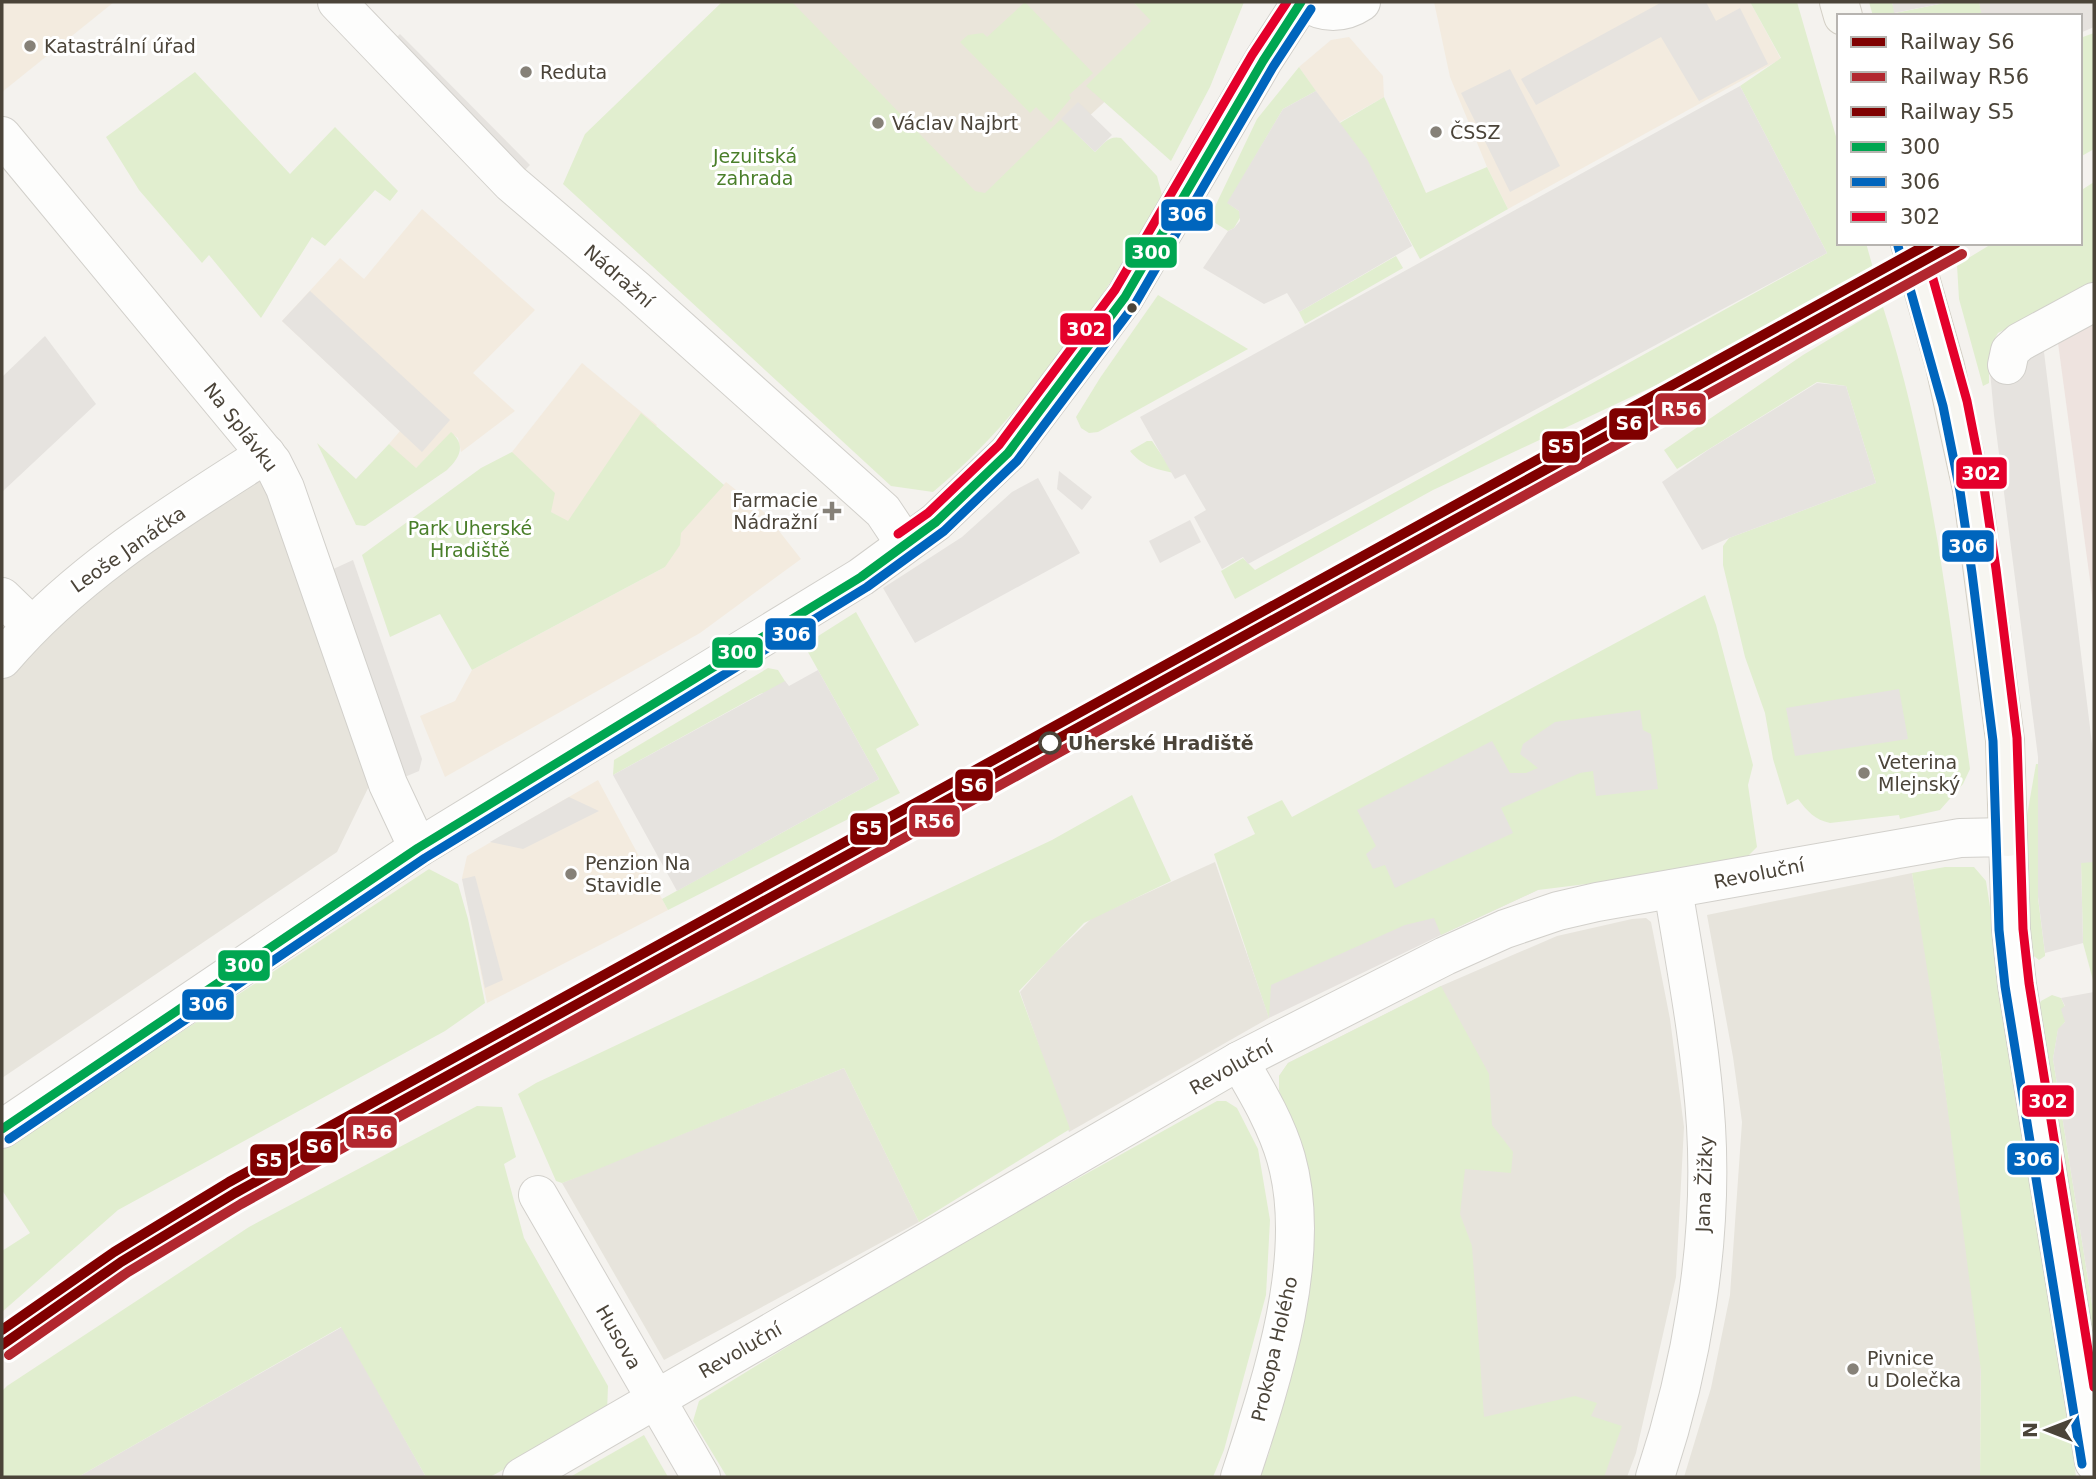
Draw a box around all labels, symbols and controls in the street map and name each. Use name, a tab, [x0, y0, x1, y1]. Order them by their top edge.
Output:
legend	[1837, 14, 2082, 245]
text: Railway S6	[1900, 30, 2015, 54]
place label: Katastrální úřad	[44, 35, 196, 57]
marker: Katastrální úřad	[22, 38, 38, 54]
place label: Reduta	[540, 61, 607, 83]
marker: Reduta	[518, 64, 534, 80]
text: Railway R56	[1900, 65, 2029, 89]
text: Railway S5	[1900, 100, 2015, 124]
place label: Václav Najbrt	[892, 112, 1018, 134]
marker: Václav Najbrt	[870, 115, 886, 131]
place label: ČSSZ	[1450, 120, 1500, 143]
marker: ČSSZ	[1428, 124, 1444, 140]
text: 300	[1900, 135, 1940, 159]
park label: Jezuitská zahrada	[712, 145, 797, 189]
text: 306	[1900, 170, 1940, 194]
line badge: 306	[1160, 198, 1214, 232]
text: 306	[1167, 203, 1207, 225]
text: 302	[1900, 205, 1940, 229]
line badge: 300	[1124, 236, 1178, 269]
street label: Nádražní	[580, 240, 659, 313]
text: 300	[1131, 241, 1171, 263]
unlabelled marker	[1125, 301, 1139, 315]
line badge: 302	[1059, 312, 1112, 346]
text: 302	[1066, 318, 1106, 340]
street label: Na Splávku	[199, 378, 283, 476]
line badge: R56	[1654, 392, 1707, 426]
text: R56	[1660, 398, 1702, 420]
line badge: S6	[1608, 407, 1649, 441]
text: S6	[1616, 412, 1642, 434]
line badge: S5	[1541, 430, 1581, 464]
text: S5	[1548, 435, 1574, 457]
line badge: 302	[1955, 456, 2008, 490]
text: 302	[1961, 462, 2001, 484]
place label: Farmacie Nádražní	[732, 489, 819, 533]
street label: Leoše Janáčka	[66, 501, 190, 597]
marker: Farmacie Nádražní	[824, 503, 840, 519]
park label: Park Uherské Hradiště	[408, 517, 532, 561]
line badge: 306	[1941, 529, 1995, 563]
text: 306	[1948, 535, 1988, 557]
line badge: 306	[764, 617, 817, 651]
text: 306	[771, 623, 811, 645]
line badge: 300	[711, 636, 764, 669]
text: 300	[717, 641, 757, 663]
marker: Uherské Hradiště	[1039, 732, 1061, 754]
place label: Uherské Hradiště	[1068, 732, 1254, 754]
place label: Veterina Mlejnský	[1878, 751, 1960, 795]
marker: Veterina Mlejnský	[1856, 765, 1872, 781]
line badge: S6	[954, 768, 994, 802]
text: S6	[961, 774, 987, 796]
line badge: R56	[908, 804, 961, 838]
text: R56	[913, 810, 955, 832]
line badge: S5	[849, 812, 889, 846]
text: S5	[856, 817, 882, 839]
place label: Penzion Na Stavidle	[585, 852, 690, 896]
street label: Revoluční	[1712, 853, 1807, 893]
marker: Penzion Na Stavidle	[563, 866, 579, 882]
line badge: 300	[217, 949, 271, 982]
text: 300	[224, 954, 264, 976]
line badge: 306	[181, 988, 235, 1021]
text: 306	[188, 993, 228, 1015]
street label: Revoluční	[1185, 1035, 1277, 1099]
line badge: 302	[2021, 1084, 2075, 1118]
text: 302	[2028, 1090, 2068, 1112]
line badge: R56	[345, 1115, 398, 1149]
text: R56	[351, 1121, 393, 1143]
line badge: S6	[299, 1130, 339, 1164]
text: S6	[306, 1135, 332, 1157]
street label: Jana Žižky	[1691, 1135, 1717, 1234]
line badge: 306	[2006, 1142, 2060, 1176]
line badge: S5	[249, 1143, 289, 1177]
text: 306	[2013, 1148, 2053, 1170]
text: S5	[256, 1149, 282, 1171]
street label: Prokopa Holého	[1247, 1274, 1301, 1424]
street label: Husova	[592, 1301, 646, 1373]
street label: Revoluční	[695, 1317, 786, 1383]
place label: Pivnice u Dolečka	[1867, 1347, 1961, 1391]
marker: Pivnice u Dolečka	[1845, 1361, 1861, 1377]
north arrow	[2012, 1395, 2082, 1465]
text: N	[2019, 1422, 2041, 1438]

